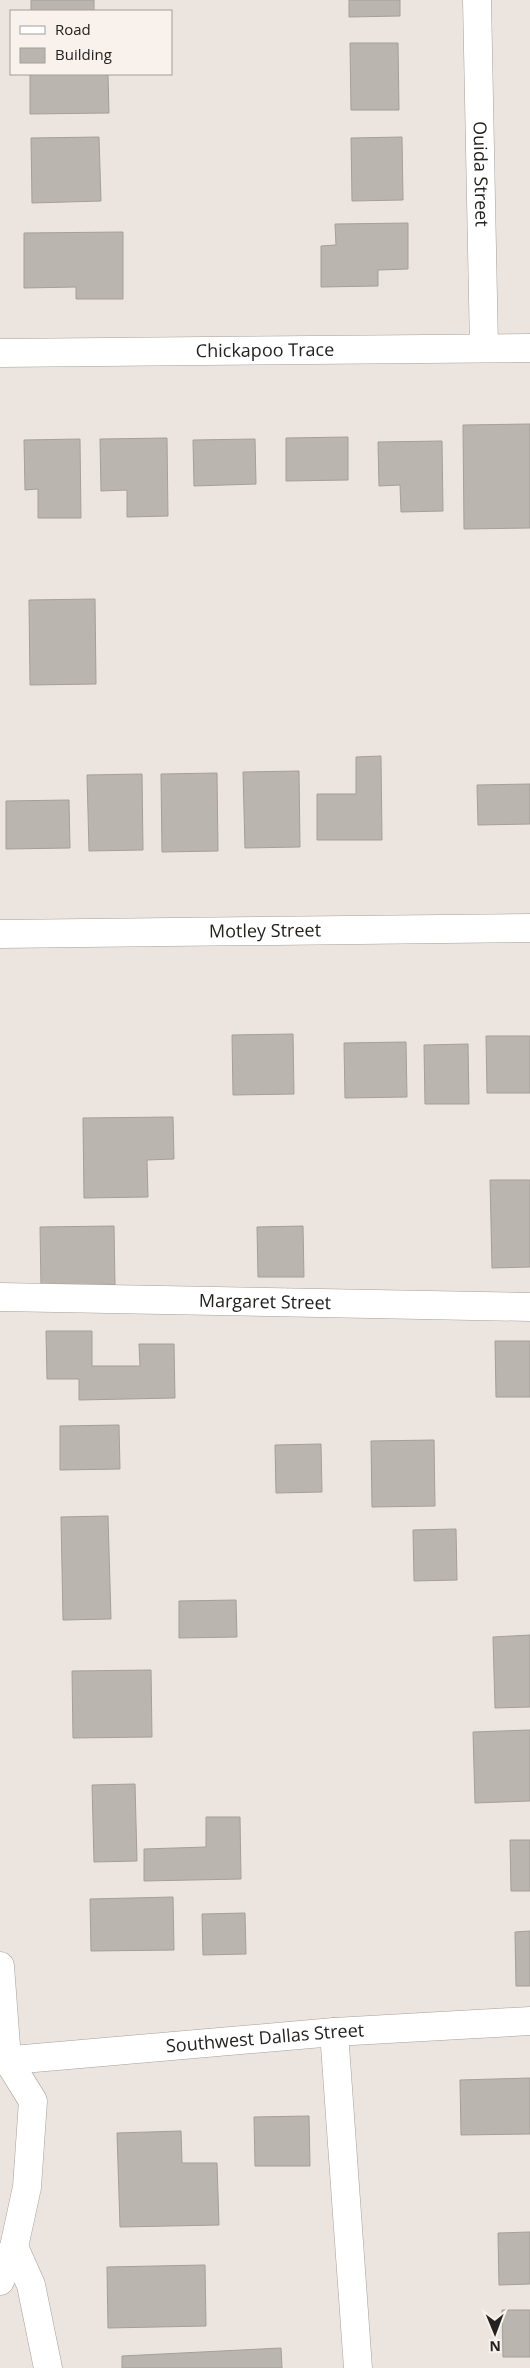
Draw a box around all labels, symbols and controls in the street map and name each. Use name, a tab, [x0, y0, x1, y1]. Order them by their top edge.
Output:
legend	[10, 10, 172, 75]
text: Road	[55, 19, 91, 39]
text: Building	[55, 44, 112, 64]
street label: Ouida Street	[468, 121, 495, 227]
street label: Chickapoo Trace	[196, 337, 334, 362]
street label: Motley Street	[209, 917, 321, 943]
street label: Margaret Street	[199, 1288, 331, 1314]
street label: Southwest Dallas Street	[165, 2017, 365, 2058]
north arrow	[470, 2308, 520, 2358]
text: N	[489, 2337, 501, 2356]

